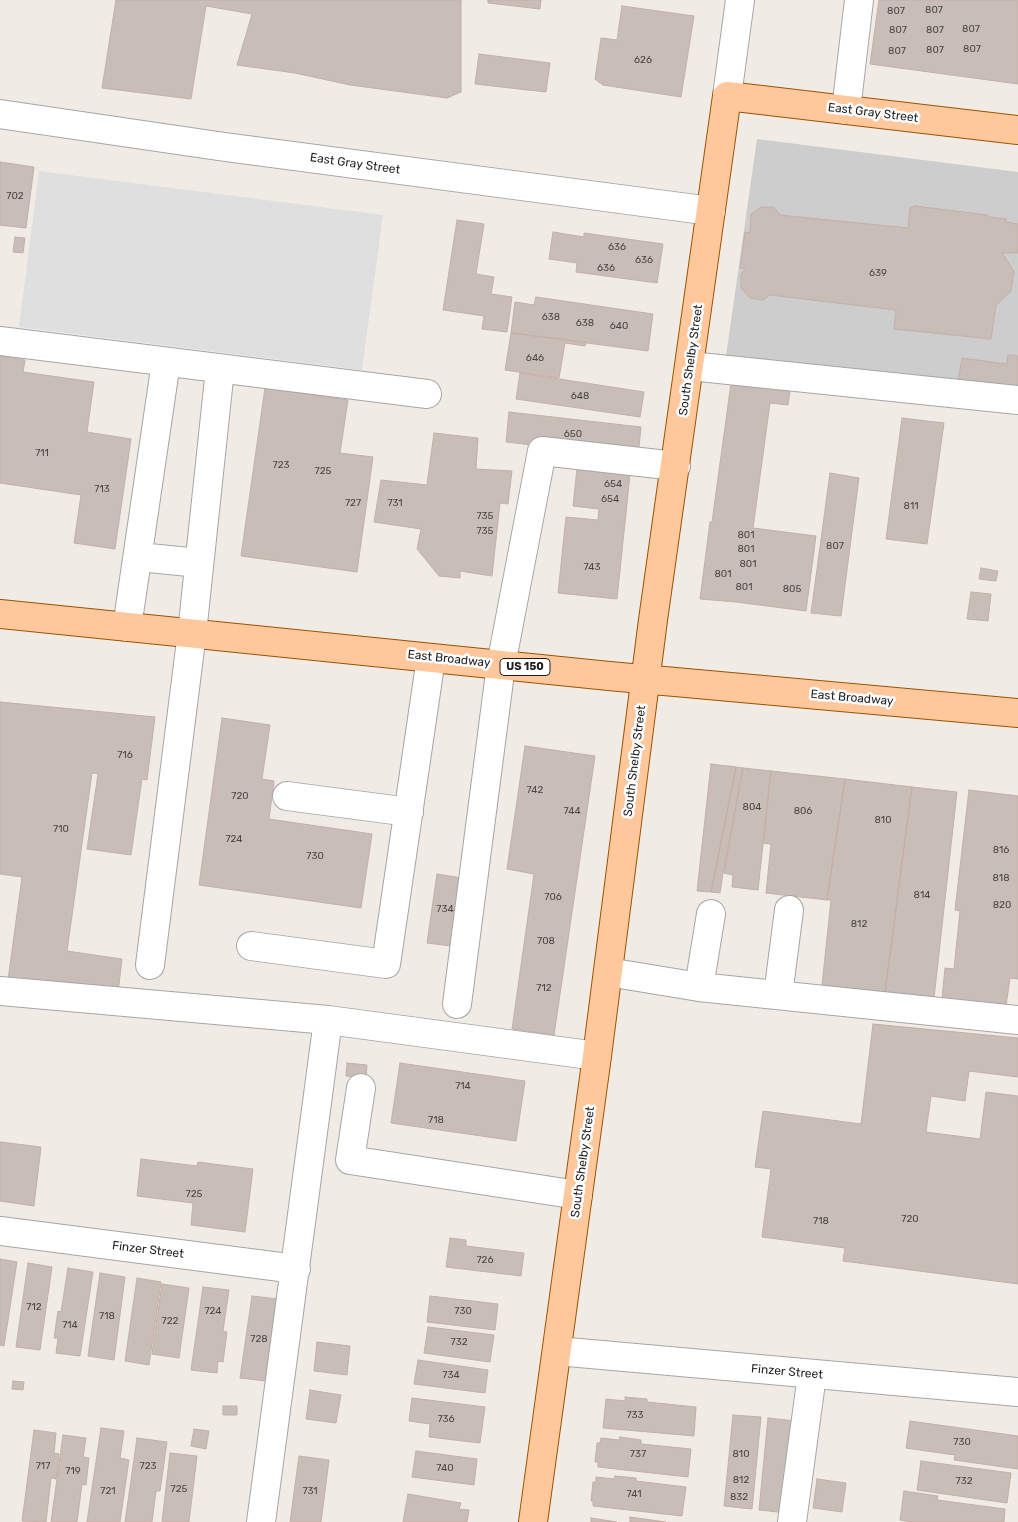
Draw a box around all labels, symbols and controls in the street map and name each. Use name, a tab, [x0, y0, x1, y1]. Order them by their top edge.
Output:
house number: 807	[925, 4, 943, 16]
house number: 807	[887, 5, 905, 17]
house number: 807	[962, 23, 980, 35]
house number: 807	[889, 24, 907, 36]
house number: 807	[926, 24, 944, 36]
house number: 807	[963, 43, 981, 55]
house number: 807	[926, 44, 944, 56]
house number: 807	[888, 45, 906, 57]
house number: 626	[634, 54, 652, 66]
street label: East Gray Street	[827, 100, 919, 126]
street label: East Gray Street	[309, 151, 401, 177]
house number: 702	[6, 190, 24, 202]
house number: 636	[608, 241, 626, 253]
house number: 636	[635, 254, 653, 266]
house number: 636	[597, 262, 615, 274]
house number: 639	[869, 267, 887, 279]
street label: South Shelby Street	[676, 304, 706, 416]
house number: 638	[542, 311, 560, 323]
house number: 638	[576, 317, 594, 329]
house number: 640	[610, 320, 628, 332]
house number: 646	[526, 352, 544, 364]
house number: 648	[571, 390, 589, 402]
house number: 650	[564, 428, 582, 440]
house number: 711	[35, 447, 49, 459]
house number: 723	[272, 459, 290, 471]
house number: 725	[315, 465, 331, 477]
house number: 654	[604, 478, 622, 490]
house number: 713	[94, 483, 110, 495]
house number: 654	[601, 493, 619, 505]
house number: 727	[345, 497, 361, 509]
house number: 731	[387, 497, 403, 509]
house number: 811	[904, 500, 918, 512]
house number: 735	[476, 510, 494, 522]
house number: 735	[476, 525, 494, 537]
house number: 801	[738, 529, 754, 541]
house number: 807	[826, 540, 844, 552]
house number: 801	[738, 543, 754, 555]
house number: 801	[740, 558, 756, 570]
house number: 743	[583, 561, 601, 573]
house number: 801	[715, 568, 731, 580]
house number: 801	[736, 581, 752, 593]
house number: 805	[783, 583, 801, 595]
street label: East Broadway	[407, 647, 491, 671]
road number: US 150	[500, 659, 550, 676]
street label: East Broadway	[810, 687, 894, 709]
street label: South Shelby Street	[621, 704, 649, 818]
house number: 716	[117, 749, 133, 761]
house number: 742	[527, 784, 543, 796]
house number: 720	[231, 790, 249, 802]
house number: 804	[743, 801, 761, 813]
house number: 744	[563, 805, 581, 817]
house number: 806	[794, 805, 812, 817]
house number: 810	[875, 814, 891, 826]
house number: 710	[53, 823, 69, 835]
house number: 724	[225, 833, 243, 845]
house number: 816	[993, 844, 1009, 856]
house number: 730	[306, 850, 324, 862]
house number: 818	[993, 872, 1009, 884]
house number: 814	[914, 889, 930, 901]
house number: 706	[544, 891, 562, 903]
house number: 820	[993, 899, 1011, 911]
house number: 734	[436, 903, 454, 915]
house number: 812	[851, 918, 867, 930]
house number: 708	[537, 935, 555, 947]
house number: 712	[536, 982, 552, 994]
house number: 714	[455, 1080, 471, 1092]
street label: South Shelby Street	[568, 1106, 598, 1218]
house number: 718	[428, 1114, 444, 1126]
house number: 725	[186, 1188, 202, 1200]
house number: 720	[901, 1213, 919, 1225]
house number: 718	[813, 1215, 829, 1227]
street label: Finzer Street	[111, 1238, 185, 1262]
house number: 726	[476, 1254, 494, 1266]
house number: 712	[26, 1301, 42, 1313]
house number: 724	[204, 1305, 222, 1317]
house number: 730	[454, 1305, 472, 1317]
house number: 718	[99, 1310, 115, 1322]
house number: 722	[162, 1315, 178, 1327]
house number: 714	[62, 1319, 78, 1331]
house number: 728	[250, 1333, 268, 1345]
house number: 732	[450, 1336, 468, 1348]
street label: Finzer Street	[750, 1362, 824, 1382]
house number: 734	[442, 1369, 460, 1381]
house number: 733	[626, 1409, 644, 1421]
house number: 736	[437, 1413, 455, 1425]
house number: 730	[953, 1436, 971, 1448]
house number: 737	[630, 1448, 646, 1460]
house number: 810	[733, 1448, 749, 1460]
house number: 717	[36, 1460, 50, 1472]
house number: 723	[139, 1460, 157, 1472]
house number: 740	[436, 1462, 454, 1474]
house number: 719	[65, 1465, 81, 1477]
house number: 812	[733, 1474, 749, 1486]
house number: 732	[955, 1475, 973, 1487]
house number: 725	[171, 1483, 187, 1495]
house number: 721	[100, 1485, 116, 1497]
house number: 731	[302, 1485, 318, 1497]
house number: 741	[626, 1488, 642, 1500]
house number: 832	[730, 1491, 748, 1503]

